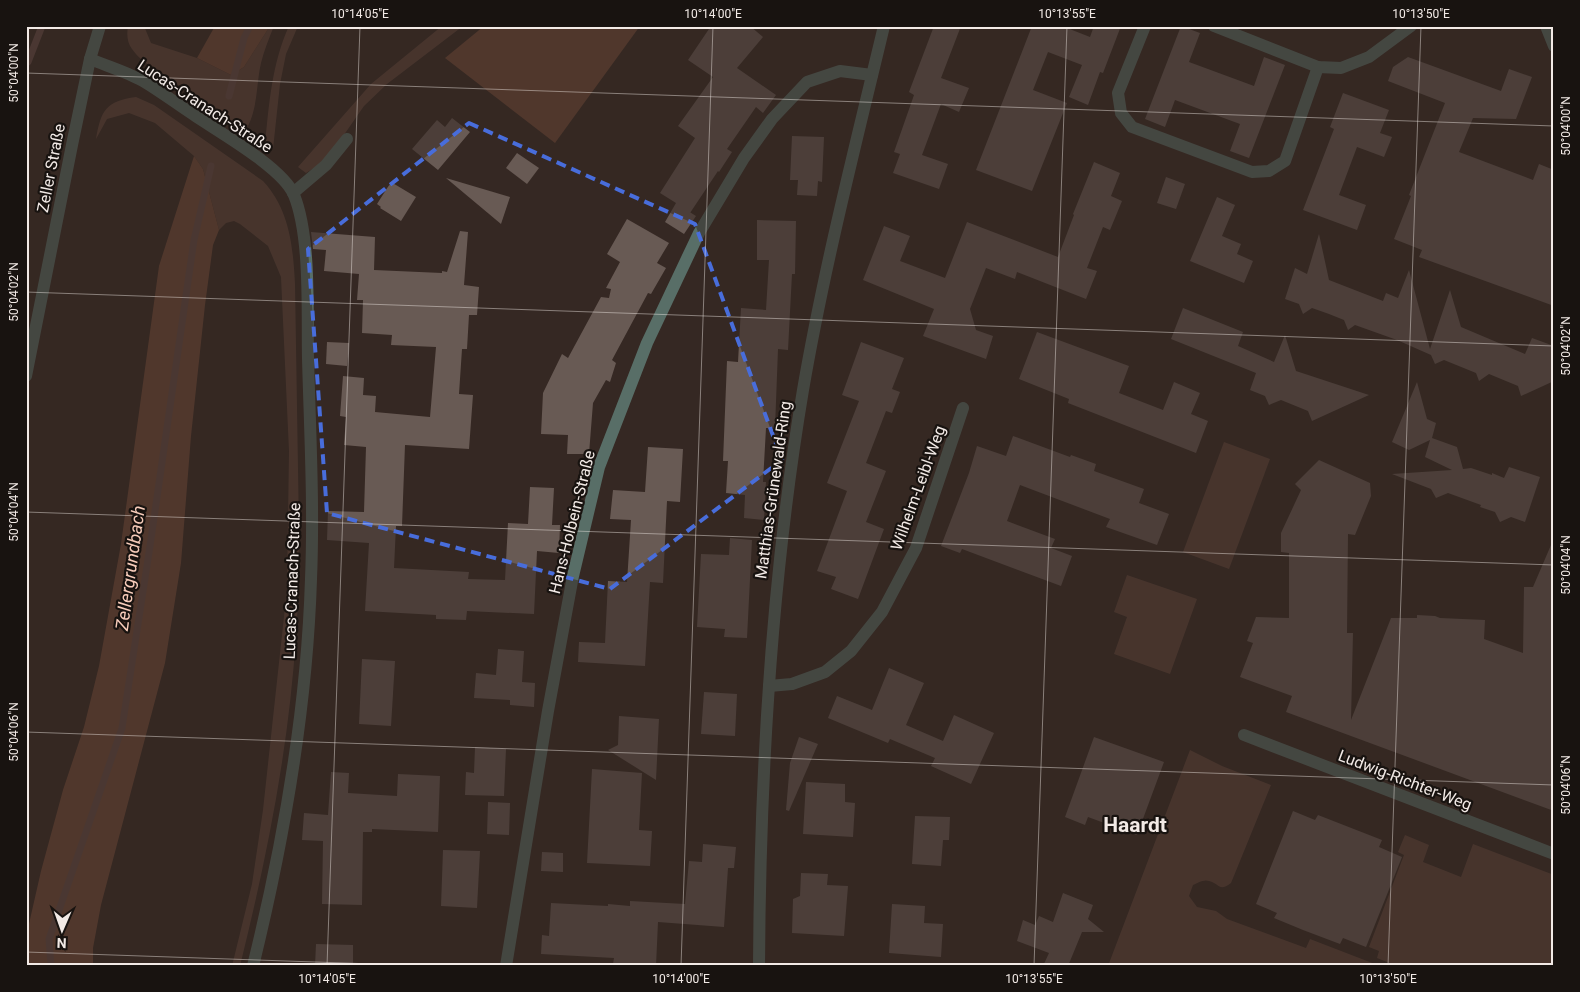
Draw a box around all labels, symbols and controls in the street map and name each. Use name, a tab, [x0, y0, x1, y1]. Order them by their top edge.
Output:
text: 10°14'05"E	[331, 7, 389, 21]
text: 10°14'00"E	[684, 7, 742, 21]
text: 10°13'55"E	[1038, 7, 1096, 21]
text: 10°13'50"E	[1392, 7, 1450, 21]
text: 50°04'00"N	[7, 43, 21, 103]
street label: Lucas-Cranach-Straße	[134, 55, 276, 157]
text: 50°04'00"N	[1559, 96, 1573, 156]
street label: Zeller Straße	[33, 122, 69, 214]
text: 50°04'02"N	[7, 262, 21, 322]
text: 50°04'02"N	[1559, 316, 1573, 376]
street label: Matthias-Grünewald-Ring	[751, 400, 795, 580]
street label: Wilhelm-Leibl-Weg	[887, 423, 949, 553]
street label: Hans-Holbein-Straße	[545, 448, 599, 596]
text: 50°04'04"N	[7, 482, 21, 542]
street label: Lucas-Cranach-Straße	[280, 502, 304, 660]
water label: Zellergrundbach	[111, 504, 149, 633]
text: 50°04'04"N	[1559, 535, 1573, 595]
text: 50°04'06"N	[7, 702, 21, 762]
street label: Ludwig-Richter-Weg	[1336, 746, 1474, 814]
text: 50°04'06"N	[1559, 755, 1573, 815]
district label: Haardt	[1103, 813, 1167, 837]
north arrow	[38, 904, 88, 954]
text: N	[56, 935, 67, 951]
text: 10°14'05"E	[298, 972, 356, 986]
text: 10°14'00"E	[652, 972, 710, 986]
text: 10°13'55"E	[1005, 972, 1063, 986]
text: 10°13'50"E	[1359, 972, 1417, 986]

